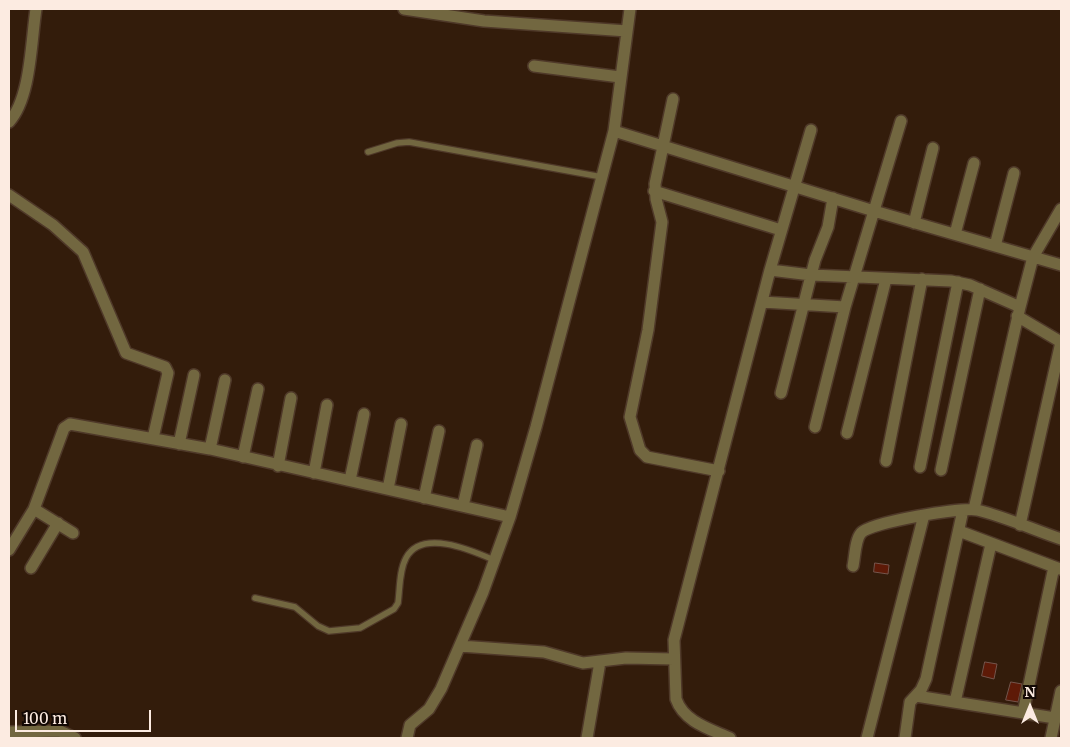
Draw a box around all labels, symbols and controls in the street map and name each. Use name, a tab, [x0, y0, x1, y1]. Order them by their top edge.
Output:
north arrow	[1005, 682, 1055, 732]
text: N	[1024, 683, 1036, 701]
scale bar	[18, 700, 154, 732]
text: 100 m	[23, 709, 67, 728]

